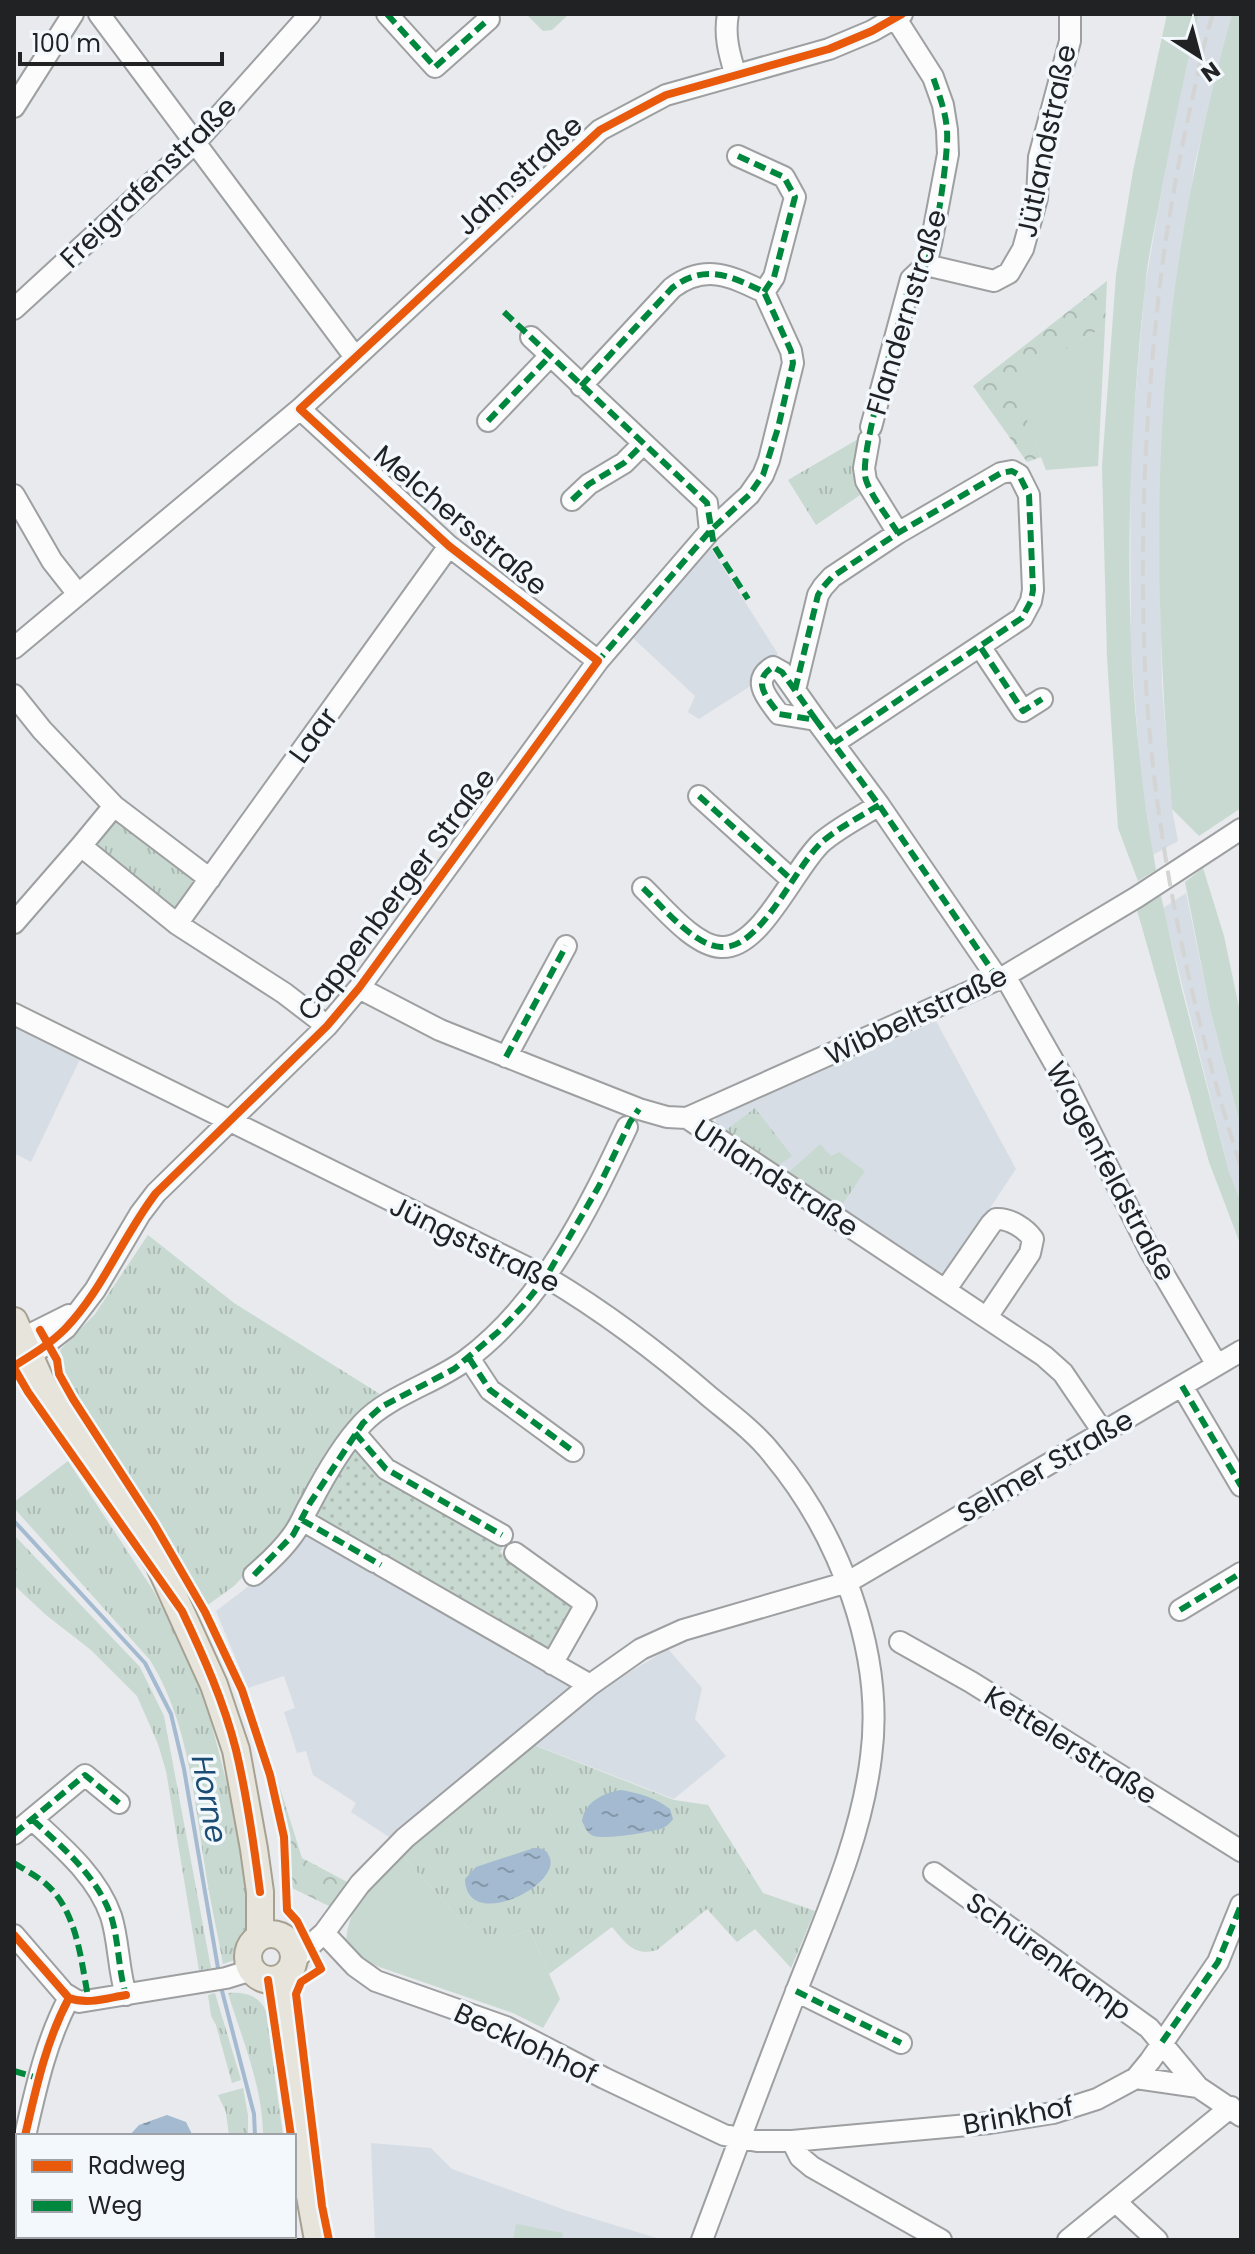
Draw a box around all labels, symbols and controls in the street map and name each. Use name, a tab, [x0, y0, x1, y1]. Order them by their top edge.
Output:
scale bar	[20, 16, 222, 66]
north arrow	[1159, 16, 1239, 96]
text: 100 m	[32, 27, 101, 60]
street label: Jütlandstraße	[1007, 41, 1086, 241]
text: N	[1195, 54, 1226, 89]
street label: Freigrafenstraße	[51, 88, 245, 277]
street label: Jahnstraße	[447, 106, 591, 244]
street label: Flandernstraße	[857, 205, 956, 420]
street label: Melchersstraße	[365, 436, 556, 605]
street label: Laar	[280, 699, 347, 771]
street label: Cappenberger Straße	[288, 760, 504, 1029]
street label: Wibbeltstraße	[819, 956, 1014, 1075]
street label: Wagenfeldstraße	[1036, 1055, 1185, 1288]
street label: Uhlandstraße	[685, 1110, 866, 1247]
street label: Jüngststraße	[383, 1186, 566, 1303]
street label: Selmer Straße	[950, 1400, 1140, 1533]
street label: Kettelerstraße	[977, 1677, 1165, 1814]
water label: Horne	[181, 1751, 238, 1846]
street label: Schürenkamp	[958, 1883, 1140, 2030]
street label: Becklohhof	[448, 1993, 604, 2094]
street label: Brinkhof	[960, 2087, 1077, 2144]
legend	[16, 2134, 296, 2238]
text: Radweg	[88, 2149, 186, 2182]
text: Weg	[88, 2189, 143, 2222]

